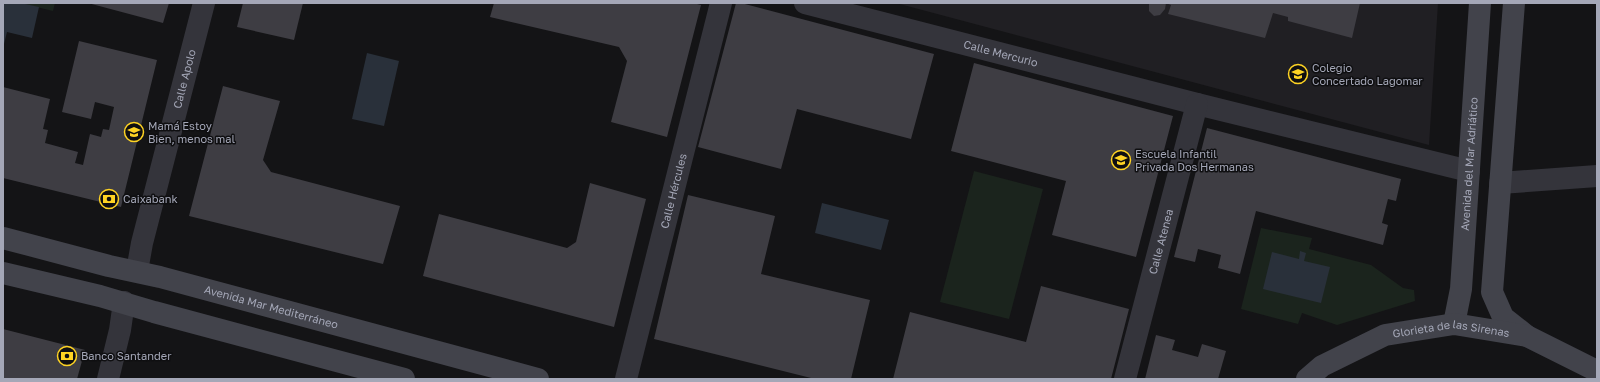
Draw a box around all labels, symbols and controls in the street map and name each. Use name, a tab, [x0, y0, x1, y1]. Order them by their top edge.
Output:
street label: Calle Mercurio	[962, 37, 1040, 69]
street label: Calle Apolo	[170, 47, 198, 110]
place label: Colegio Concertado Lagomar	[1312, 61, 1423, 87]
school or university icon: Colegio Concertado Lagomar	[1287, 63, 1309, 85]
street label: Avenida del Mar Adriático	[1458, 96, 1480, 231]
place label: Mamá Estoy Bien, menos mal	[148, 119, 236, 145]
school or university icon: Mamá Estoy Bien, menos mal	[123, 121, 145, 143]
place label: Escuela Infantil Privada Dos Hermanas	[1135, 147, 1254, 173]
school or university icon: Escuela Infantil Privada Dos Hermanas	[1110, 149, 1132, 171]
street label: Calle Hércules	[657, 152, 689, 230]
bank icon: Caixabank	[98, 188, 120, 210]
place label: Caixabank	[123, 192, 178, 205]
street label: Calle Atenea	[1146, 207, 1175, 276]
street label: Avenida Mar Mediterráneo	[203, 282, 340, 331]
street label: Glorieta de las Sirenas	[1392, 317, 1511, 340]
bank icon: Banco Santander	[56, 345, 78, 367]
place label: Banco Santander	[81, 349, 172, 362]

